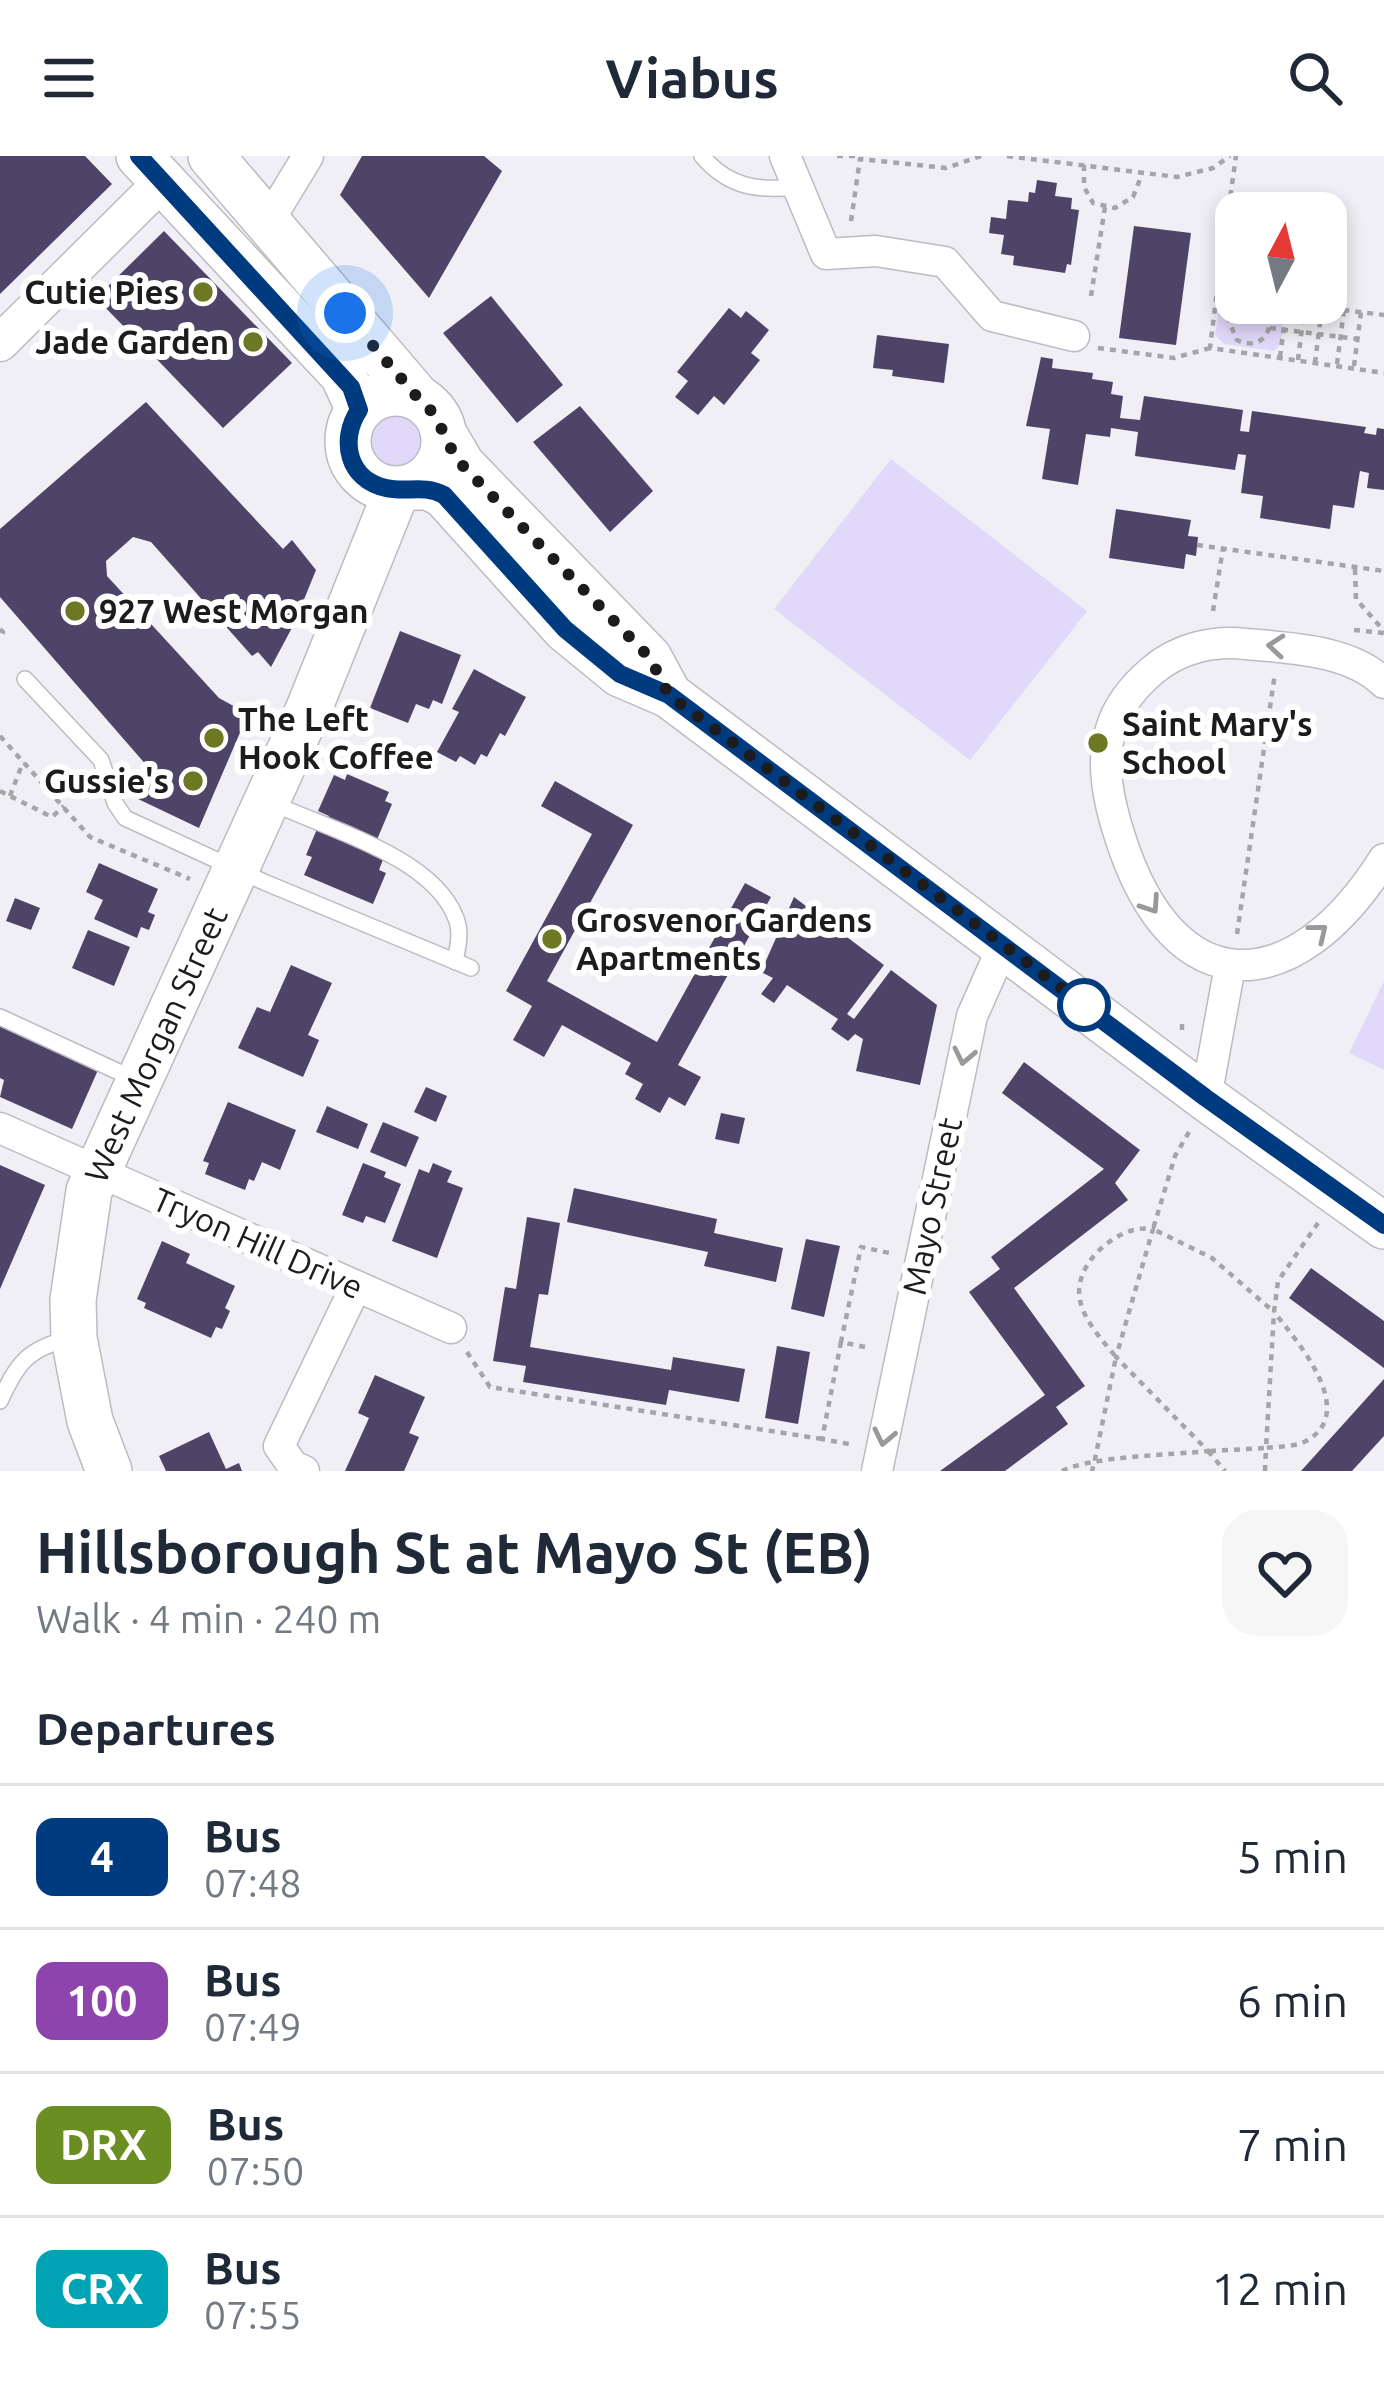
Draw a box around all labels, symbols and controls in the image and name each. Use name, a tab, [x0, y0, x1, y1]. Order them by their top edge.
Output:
icon: menu	[36, 45, 102, 111]
icon: search	[1282, 45, 1348, 111]
text: Viabus	[605, 48, 779, 108]
north arrow	[1215, 192, 1347, 324]
map controls	[1215, 192, 1347, 324]
place label: Cutie Pies	[24, 273, 179, 310]
marker: Cutie Pies	[190, 279, 216, 305]
your location	[315, 283, 375, 343]
place label: Jade Garden	[35, 323, 229, 360]
marker: Jade Garden	[240, 329, 266, 355]
place label: 927 West Morgan	[99, 592, 369, 629]
marker: 927 West Morgan	[62, 598, 88, 624]
one-way arrow	[1266, 634, 1285, 659]
place label: The Left Hook Coffee	[238, 700, 434, 775]
place label: Saint Mary's School	[1122, 705, 1313, 780]
marker: The Left Hook Coffee	[201, 725, 227, 751]
marker: Saint Mary's School	[1085, 730, 1111, 756]
place label: Gussie's	[44, 762, 169, 799]
marker: Gussie's	[180, 768, 206, 794]
one-way arrow	[1137, 892, 1159, 914]
street label: West Morgan Street	[77, 901, 234, 1188]
place label: Grosvenor Gardens Apartments	[576, 901, 872, 976]
one-way arrow	[1305, 925, 1327, 947]
marker: Grosvenor Gardens Apartments	[539, 926, 565, 952]
unlabelled marker	[1059, 980, 1109, 1030]
one-way arrow	[952, 1045, 978, 1065]
street label: Mayo Street	[895, 1114, 968, 1298]
street label: Tryon Hill Drive	[147, 1180, 369, 1305]
one-way arrow	[872, 1427, 898, 1447]
button: heart	[1222, 1510, 1348, 1636]
text: Hillsborough St at Mayo St (EB)	[36, 1520, 873, 1584]
text: Walk · 4 min · 240 m	[36, 1597, 381, 1640]
text: Departures	[36, 1703, 276, 1754]
text: Bus	[204, 1810, 281, 1861]
text: 5 min	[1237, 1831, 1348, 1882]
text: 4	[90, 1833, 114, 1880]
text: 07:48	[204, 1861, 302, 1904]
text: Bus	[204, 1954, 281, 2005]
text: 6 min	[1237, 1975, 1348, 2026]
text: 100	[66, 1977, 138, 2024]
text: 07:49	[204, 2005, 302, 2048]
text: Bus	[207, 2098, 284, 2149]
text: 7 min	[1237, 2119, 1348, 2170]
text: DRX	[60, 2121, 147, 2168]
text: 07:50	[207, 2149, 304, 2192]
text: Bus	[204, 2242, 281, 2293]
text: 12 min	[1211, 2263, 1348, 2314]
text: CRX	[61, 2265, 143, 2312]
text: 07:55	[204, 2293, 302, 2336]

